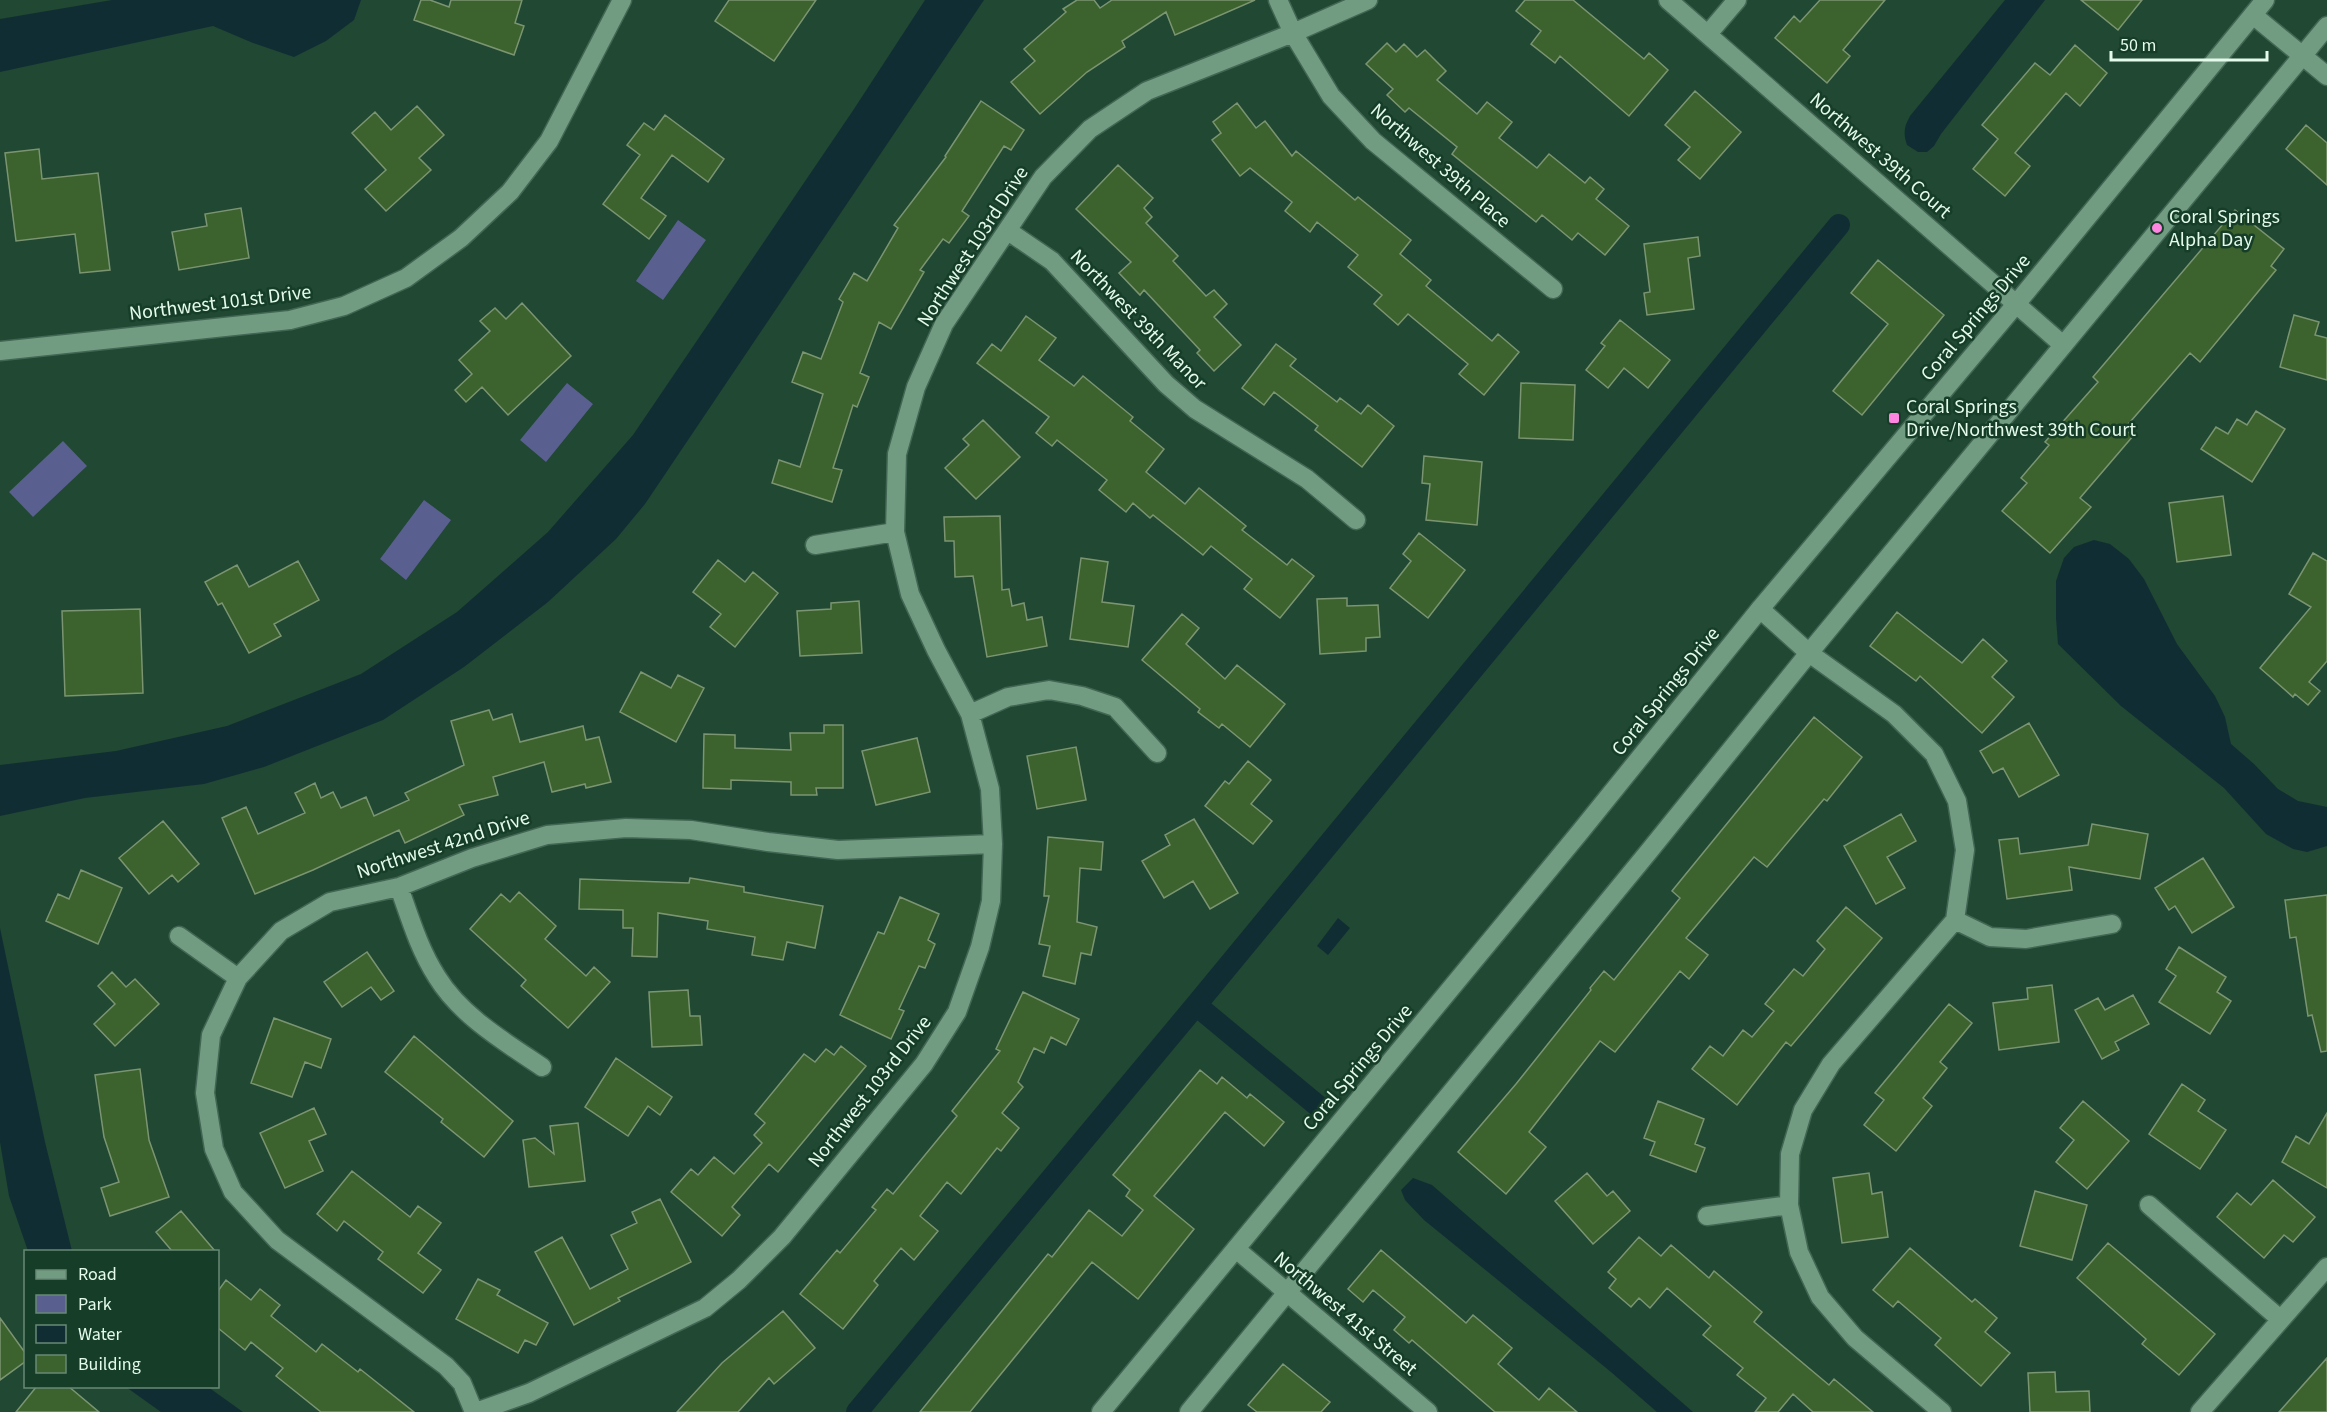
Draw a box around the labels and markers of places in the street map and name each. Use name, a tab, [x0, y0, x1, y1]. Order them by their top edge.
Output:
place label: Coral Springs Alpha Day	[2169, 203, 2280, 254]
marker: Coral Springs Alpha Day	[2150, 221, 2164, 235]
place label: Coral Springs Drive/Northwest 39th Court	[1906, 393, 2136, 444]
marker: Coral Springs Drive/Northwest 39th Court	[1887, 411, 1901, 425]

